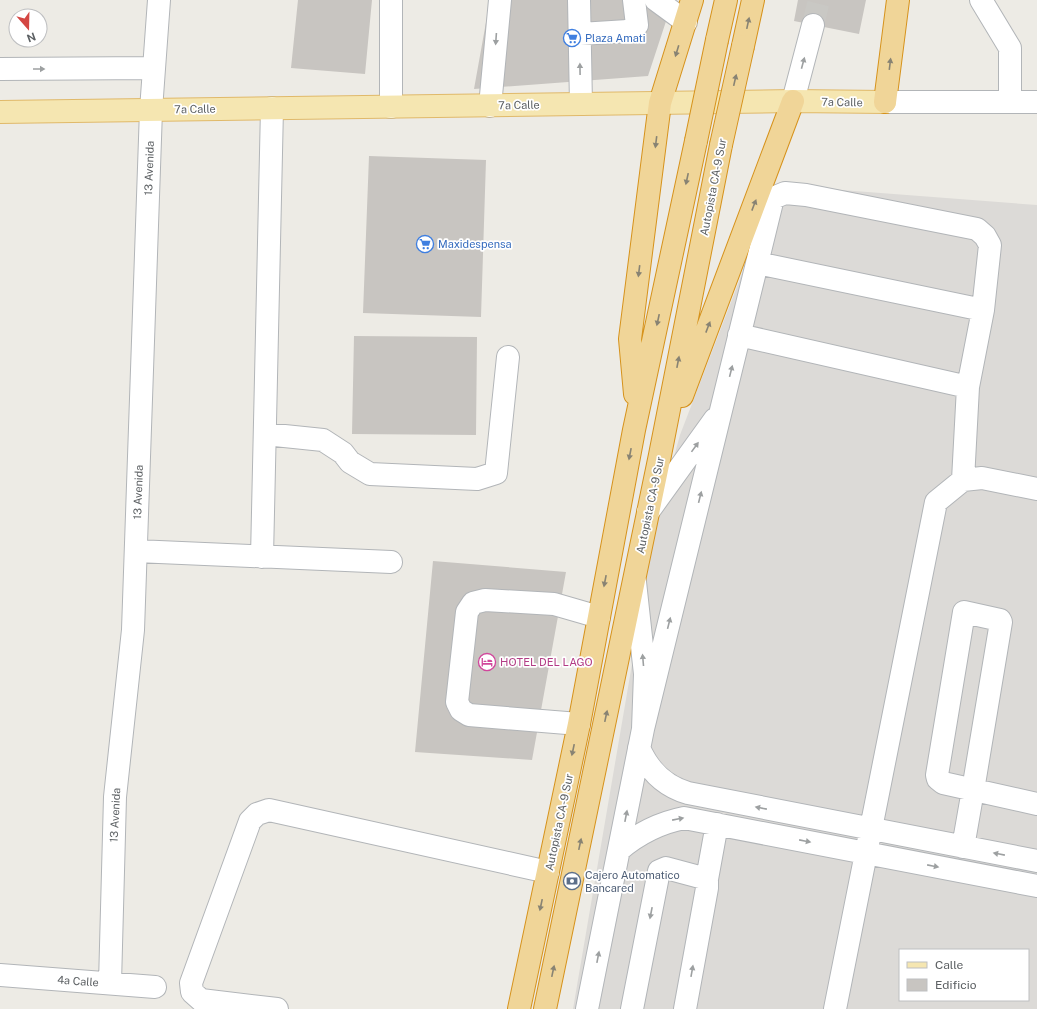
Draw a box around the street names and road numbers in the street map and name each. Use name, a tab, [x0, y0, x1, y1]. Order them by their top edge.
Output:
street label: 7a Calle	[821, 96, 863, 108]
street label: 7a Calle	[498, 99, 540, 111]
street label: 7a Calle	[174, 103, 216, 115]
street label: Autopista CA-9 Sur	[698, 137, 728, 237]
street label: 13 Avenida	[142, 140, 156, 196]
street label: Autopista CA-9 Sur	[634, 455, 666, 555]
street label: 13 Avenida	[131, 464, 145, 520]
street label: Autopista CA-9 Sur	[543, 772, 575, 872]
street label: 13 Avenida	[108, 787, 122, 843]
street label: 4a Calle	[57, 974, 99, 988]

